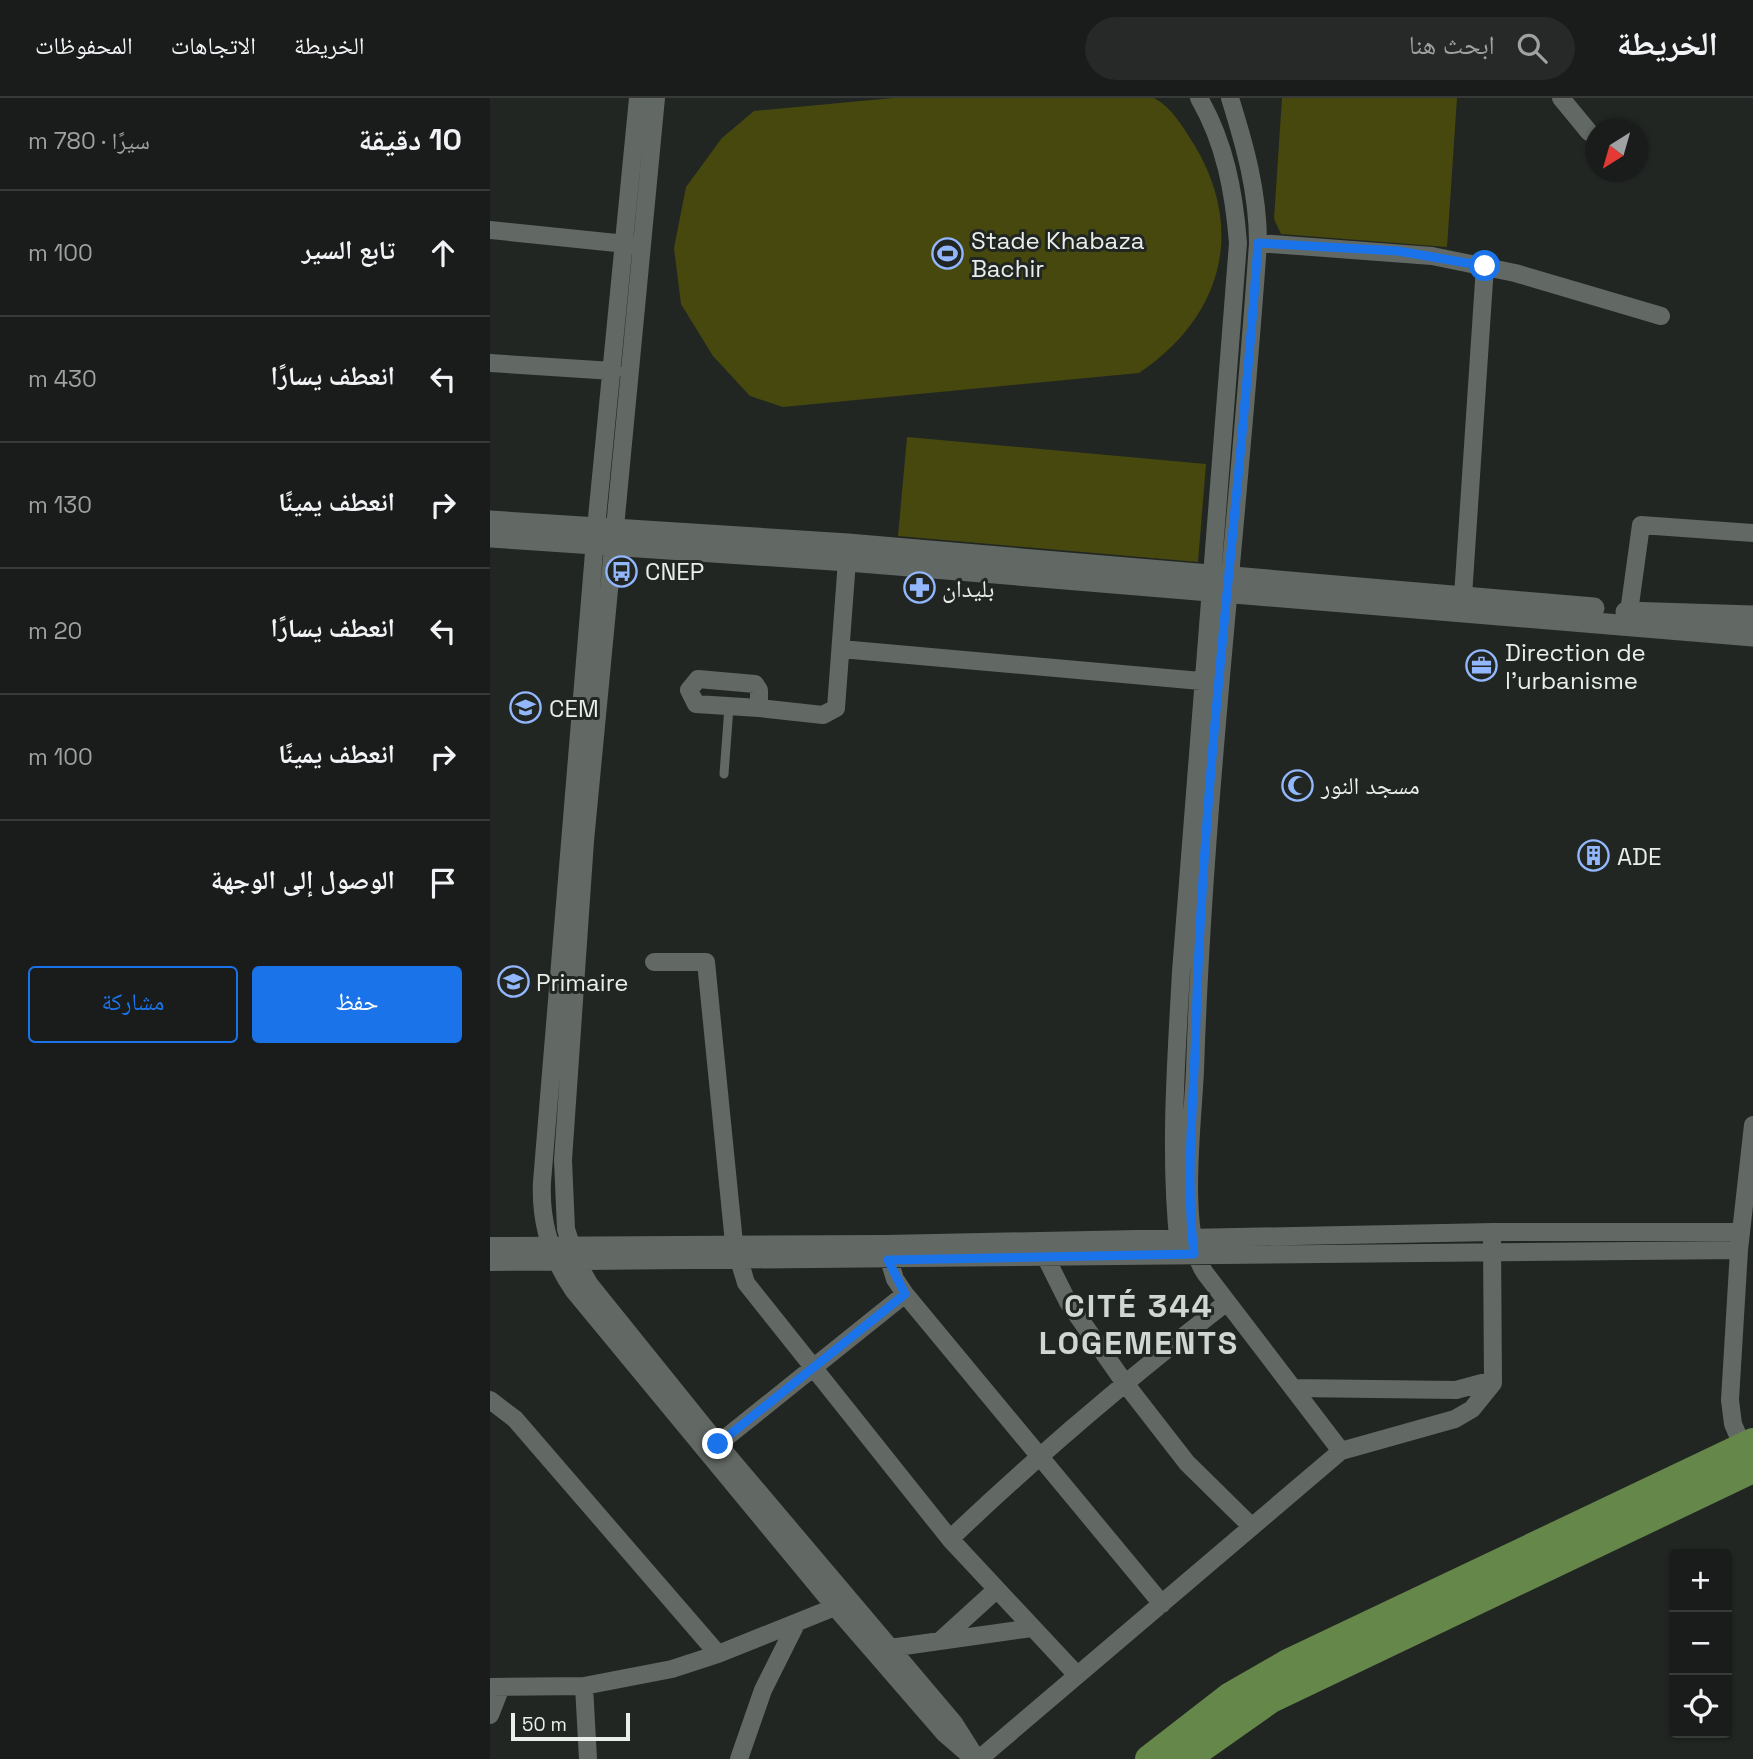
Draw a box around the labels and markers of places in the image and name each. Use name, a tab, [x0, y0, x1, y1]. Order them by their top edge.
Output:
place label: Stade Khabaza Bachir	[971, 225, 1145, 284]
sports icon: Stade Khabaza Bachir	[931, 237, 965, 271]
bus stop icon: CNEP	[605, 554, 639, 588]
place label: CNEP	[645, 556, 704, 587]
pharmacy icon: بليدان	[902, 571, 936, 605]
place label: بليدان	[942, 573, 994, 604]
place label: Direction de l'urbanisme	[1505, 637, 1646, 696]
office icon: Direction de l'urbanisme	[1465, 649, 1499, 683]
school or university icon: CEM	[509, 691, 543, 725]
place label: CEM	[549, 693, 599, 724]
mosque icon: مسجد النور	[1281, 768, 1315, 802]
place label: مسجد النور	[1320, 770, 1420, 801]
building icon: ADE	[1577, 839, 1611, 873]
place label: ADE	[1617, 841, 1662, 872]
school or university icon: Primaire	[496, 965, 530, 999]
place label: Primaire	[536, 967, 629, 998]

